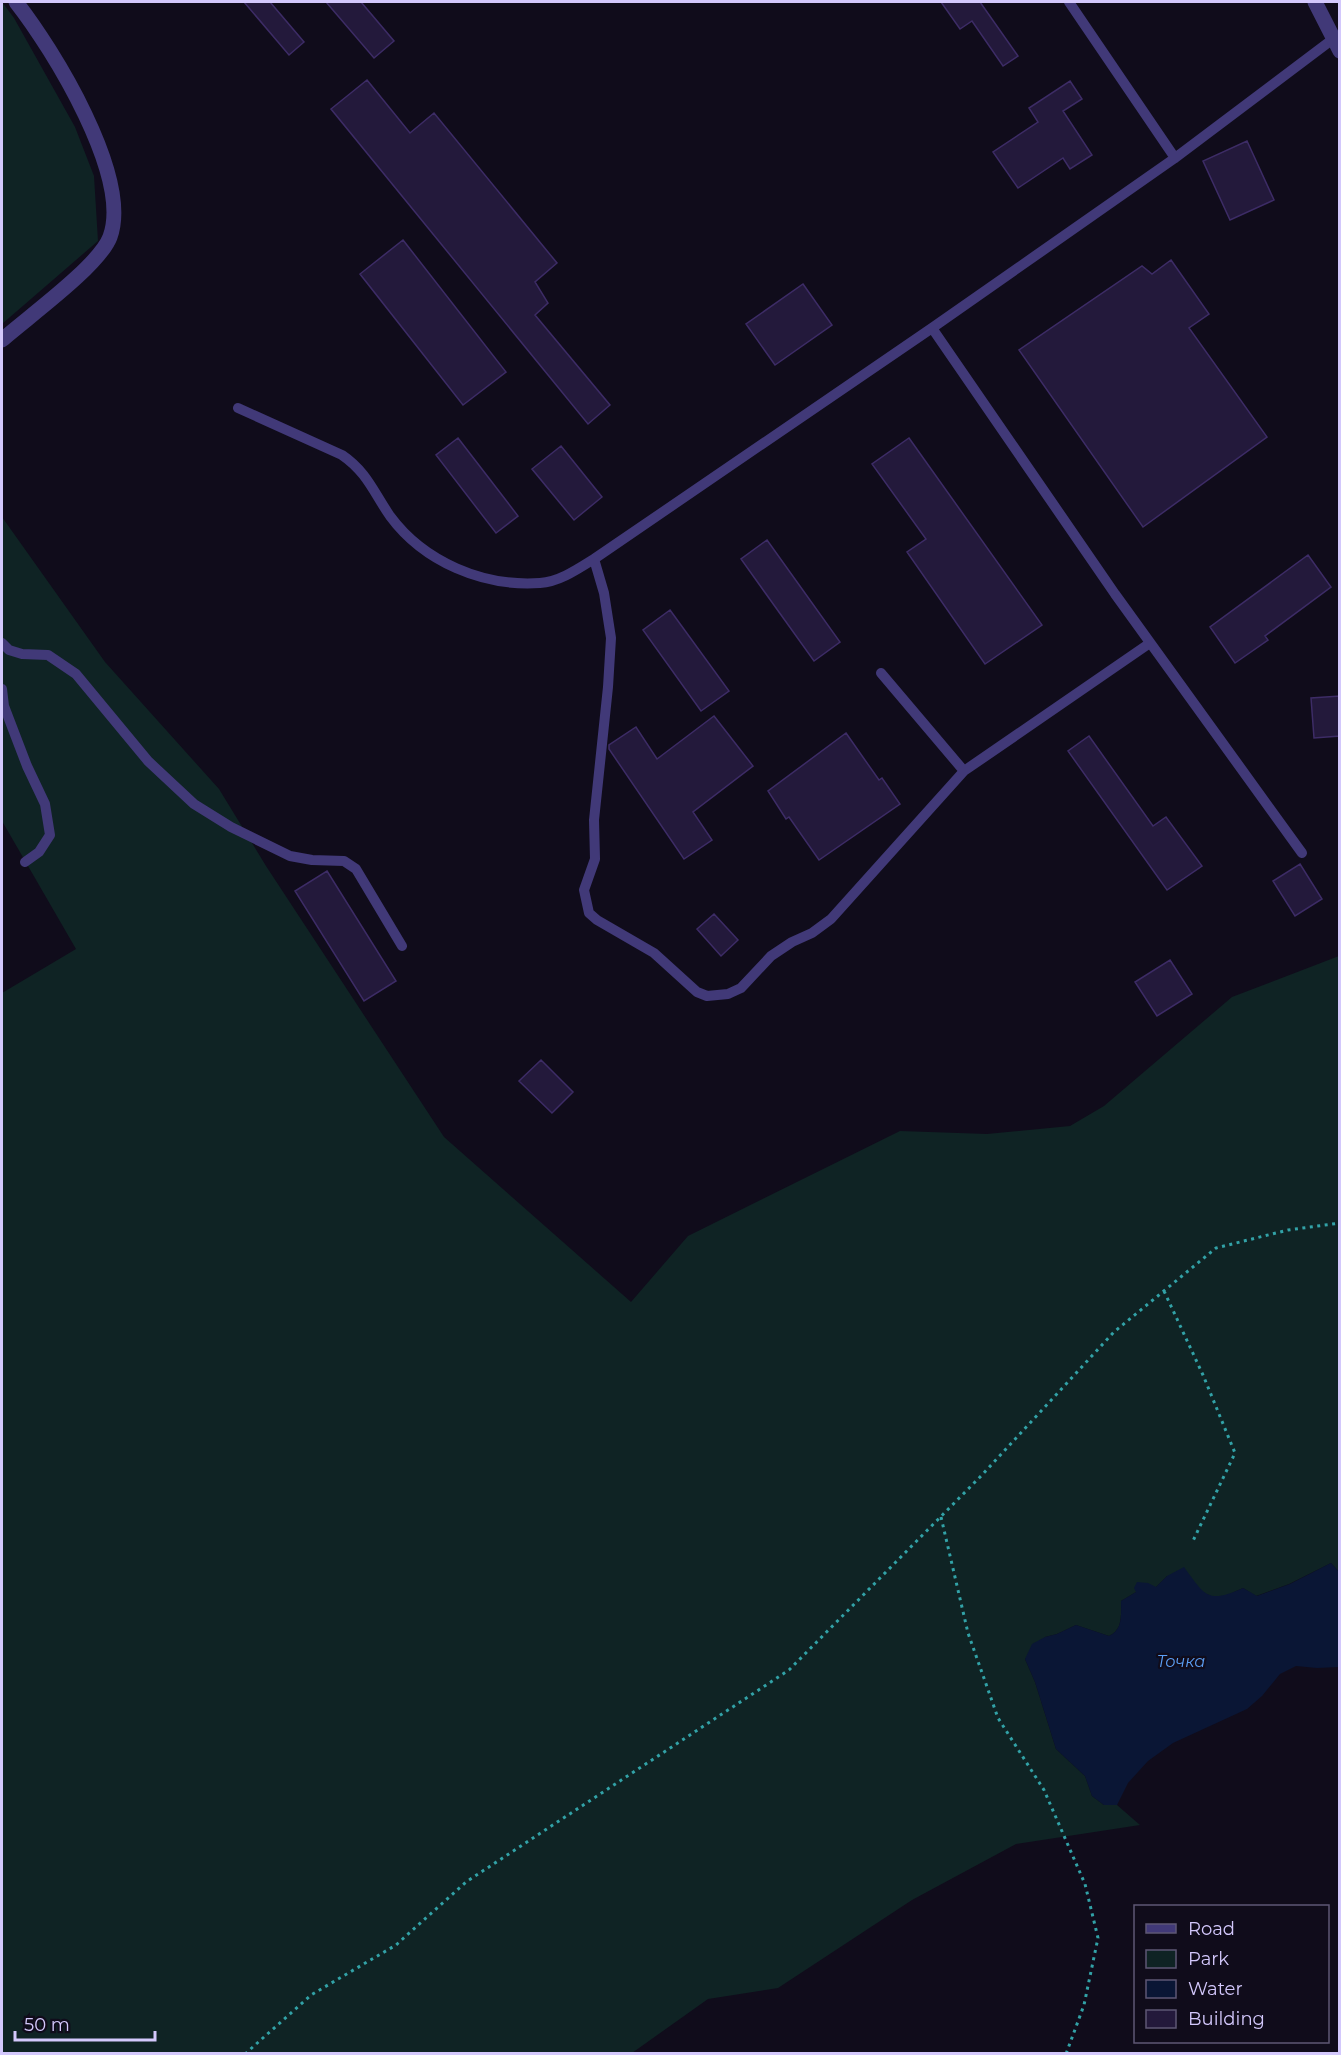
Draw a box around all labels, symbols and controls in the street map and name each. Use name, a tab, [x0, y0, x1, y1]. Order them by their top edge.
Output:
water label: Точка	[1157, 1652, 1205, 1671]
legend	[1134, 1905, 1329, 2043]
text: Road	[1188, 1918, 1235, 1940]
text: Park	[1188, 1948, 1229, 1970]
text: Water	[1188, 1978, 1243, 2000]
scale bar	[15, 2004, 154, 2042]
text: Building	[1188, 2008, 1265, 2030]
text: 50 m	[24, 2014, 70, 2036]

